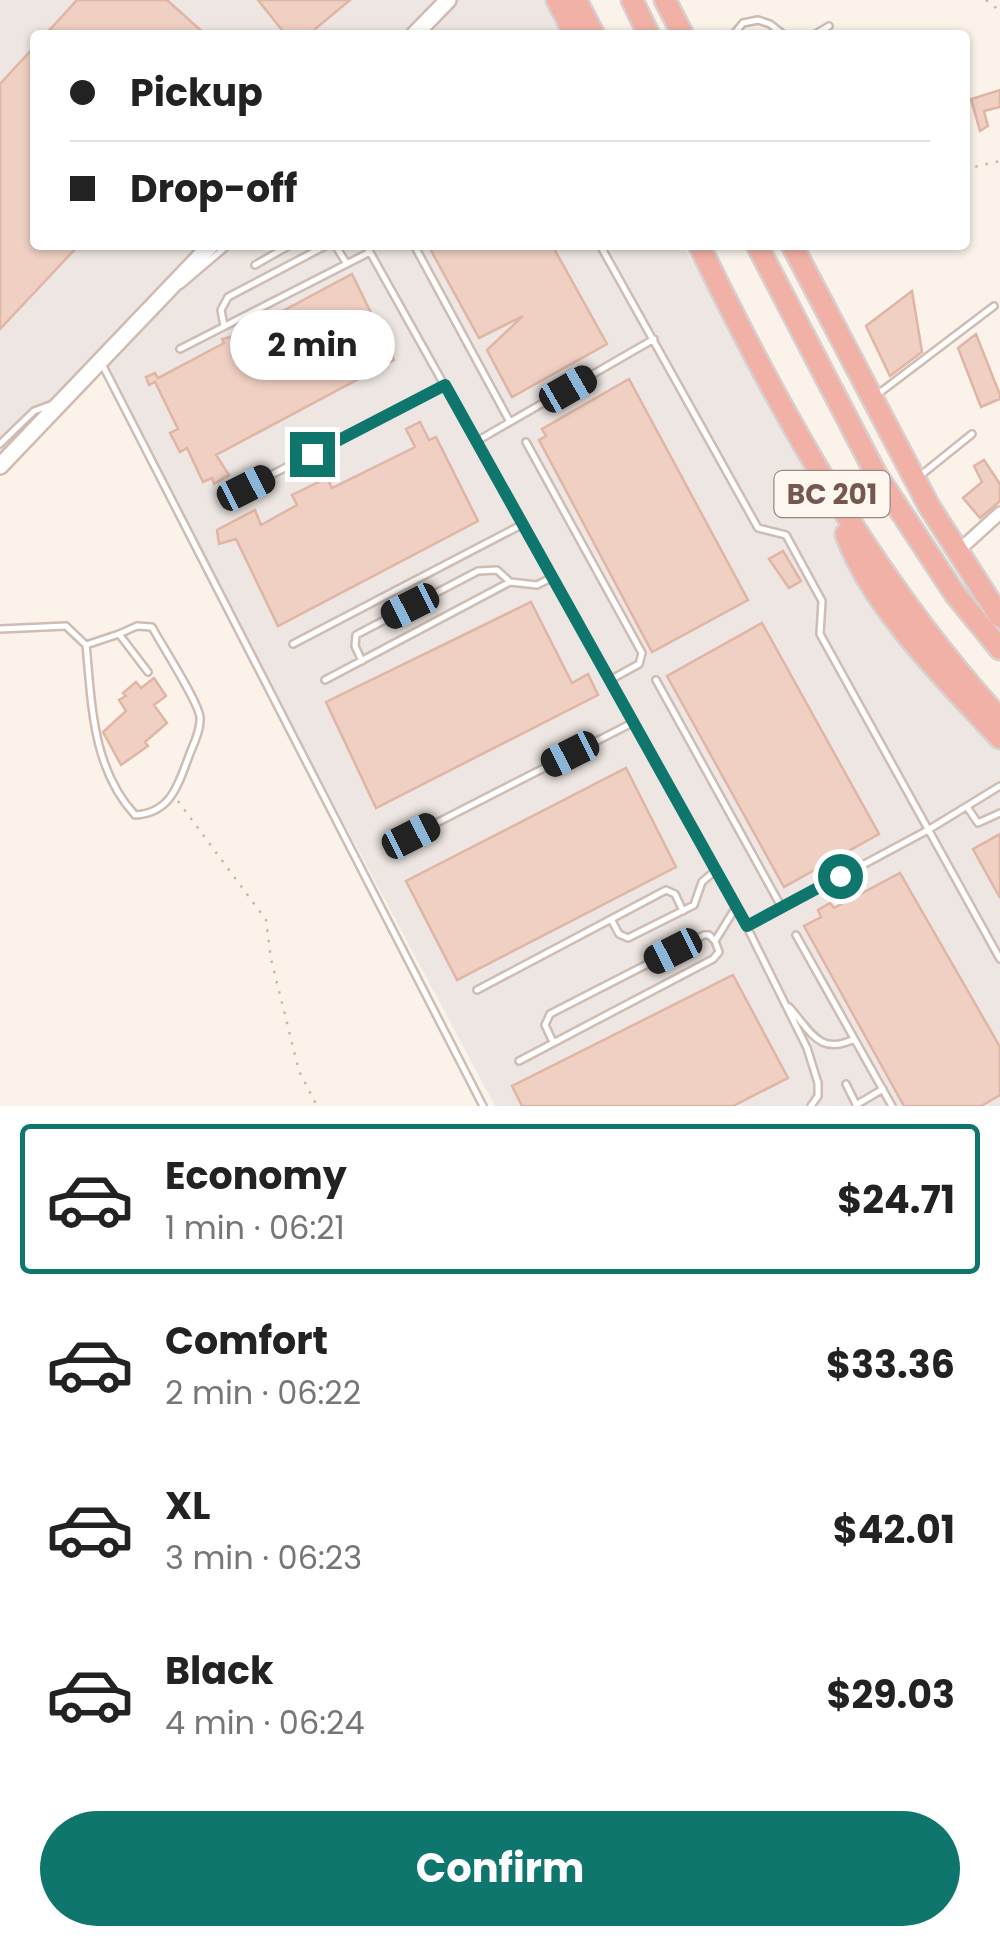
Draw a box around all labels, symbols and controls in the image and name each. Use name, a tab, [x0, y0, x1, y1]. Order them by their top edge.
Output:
text: Pickup	[130, 66, 263, 119]
text: Drop-off	[130, 162, 298, 215]
callout: 2 min	[230, 309, 394, 379]
text: 2 min	[268, 322, 357, 367]
car	[535, 361, 601, 417]
route end	[290, 432, 335, 477]
car	[212, 461, 280, 515]
road number: BC 201	[774, 471, 890, 517]
car	[376, 579, 444, 633]
car	[536, 727, 604, 781]
car	[377, 809, 445, 863]
route start	[818, 854, 863, 899]
car	[639, 924, 707, 978]
text: Economy	[165, 1149, 347, 1202]
icon: car	[45, 1154, 135, 1244]
text: $24.71	[837, 1173, 955, 1226]
text: 1 min · 06:21	[165, 1205, 345, 1250]
text: Comfort	[165, 1314, 328, 1367]
icon: car	[45, 1319, 135, 1409]
text: $33.36	[826, 1338, 955, 1391]
text: 2 min · 06:22	[165, 1370, 361, 1415]
text: XL	[165, 1479, 210, 1532]
icon: car	[45, 1484, 135, 1574]
text: $42.01	[833, 1503, 955, 1556]
text: 3 min · 06:23	[165, 1535, 362, 1580]
text: Black	[165, 1644, 274, 1697]
icon: car	[45, 1649, 135, 1739]
text: $29.03	[826, 1668, 955, 1721]
text: 4 min · 06:24	[165, 1700, 365, 1745]
button: Confirm	[40, 1811, 960, 1926]

